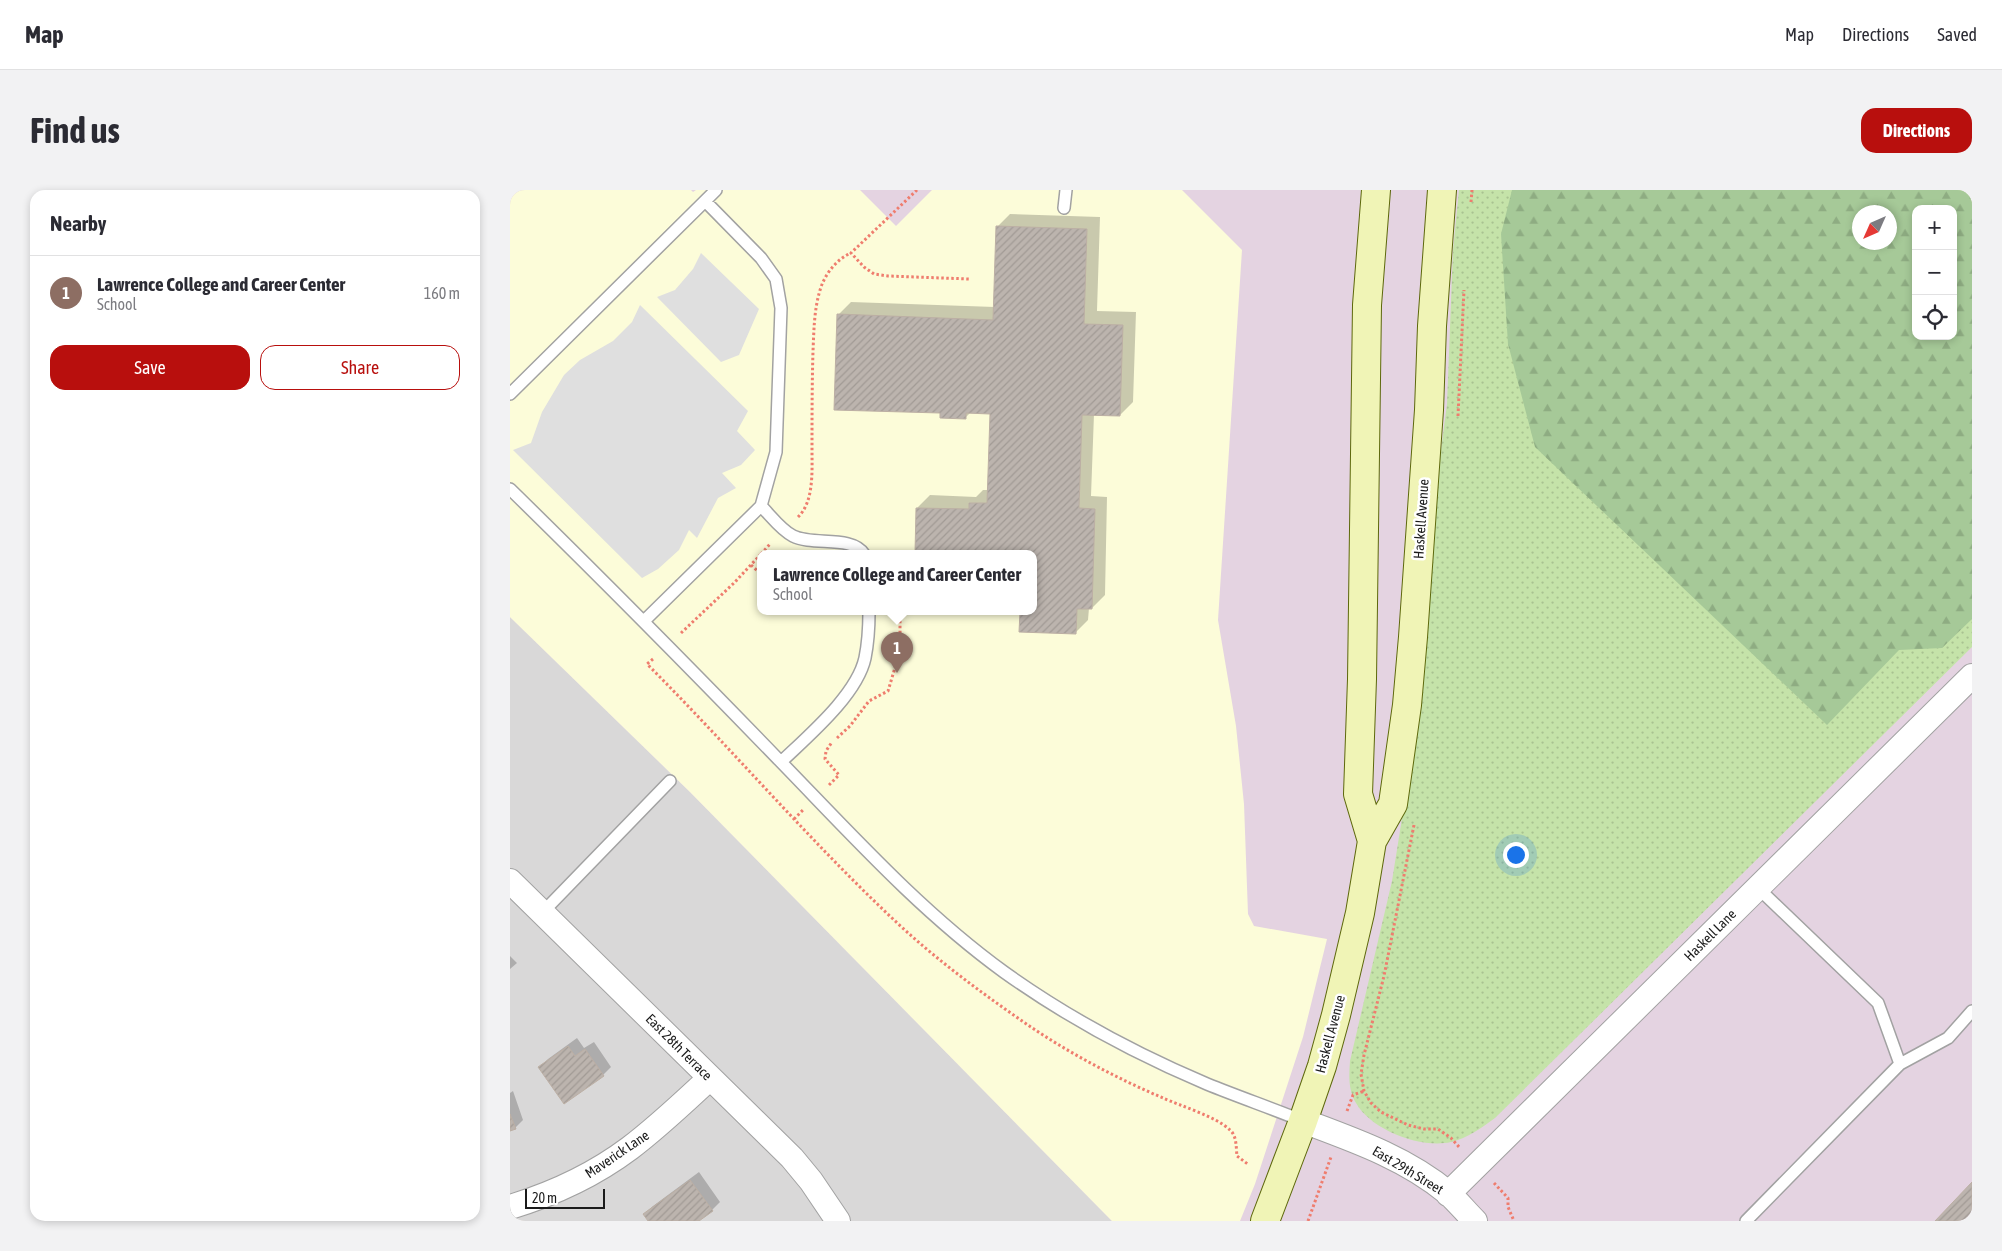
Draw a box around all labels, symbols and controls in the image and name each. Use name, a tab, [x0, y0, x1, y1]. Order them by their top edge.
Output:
text: Map	[25, 21, 64, 48]
text: Map	[1785, 24, 1814, 45]
text: Directions	[1842, 24, 1909, 45]
text: Saved	[1937, 24, 1977, 45]
button: Directions	[1861, 108, 1972, 153]
text: Find us	[30, 110, 120, 150]
north arrow	[1852, 205, 1897, 250]
map controls	[1912, 205, 1957, 340]
button: +	[1912, 205, 1957, 250]
text: Nearby	[50, 211, 106, 235]
button: −	[1912, 250, 1957, 295]
text: Lawrence College and Career Center	[97, 273, 345, 295]
text: 1	[62, 284, 70, 302]
text: 160 m	[424, 284, 460, 302]
text: School	[97, 295, 137, 313]
button: locate	[1912, 295, 1957, 340]
button: Save	[50, 345, 250, 390]
button: Share	[260, 345, 460, 390]
street label: Haskell Avenue	[1410, 479, 1432, 559]
popup	[757, 550, 1037, 615]
text: Lawrence College and Career Center	[773, 563, 1021, 585]
text: School	[773, 585, 813, 603]
pin: 1	[881, 632, 913, 673]
your location	[1503, 842, 1529, 868]
street label: Haskell Lane	[1681, 906, 1739, 964]
street label: Haskell Avenue	[1312, 993, 1348, 1075]
street label: East 28th Terrace	[643, 1011, 715, 1083]
street label: Maverick Lane	[582, 1127, 652, 1181]
street label: East 29th Street	[1370, 1143, 1446, 1197]
scale bar	[525, 1186, 605, 1209]
text: 20 m	[532, 1190, 557, 1206]

